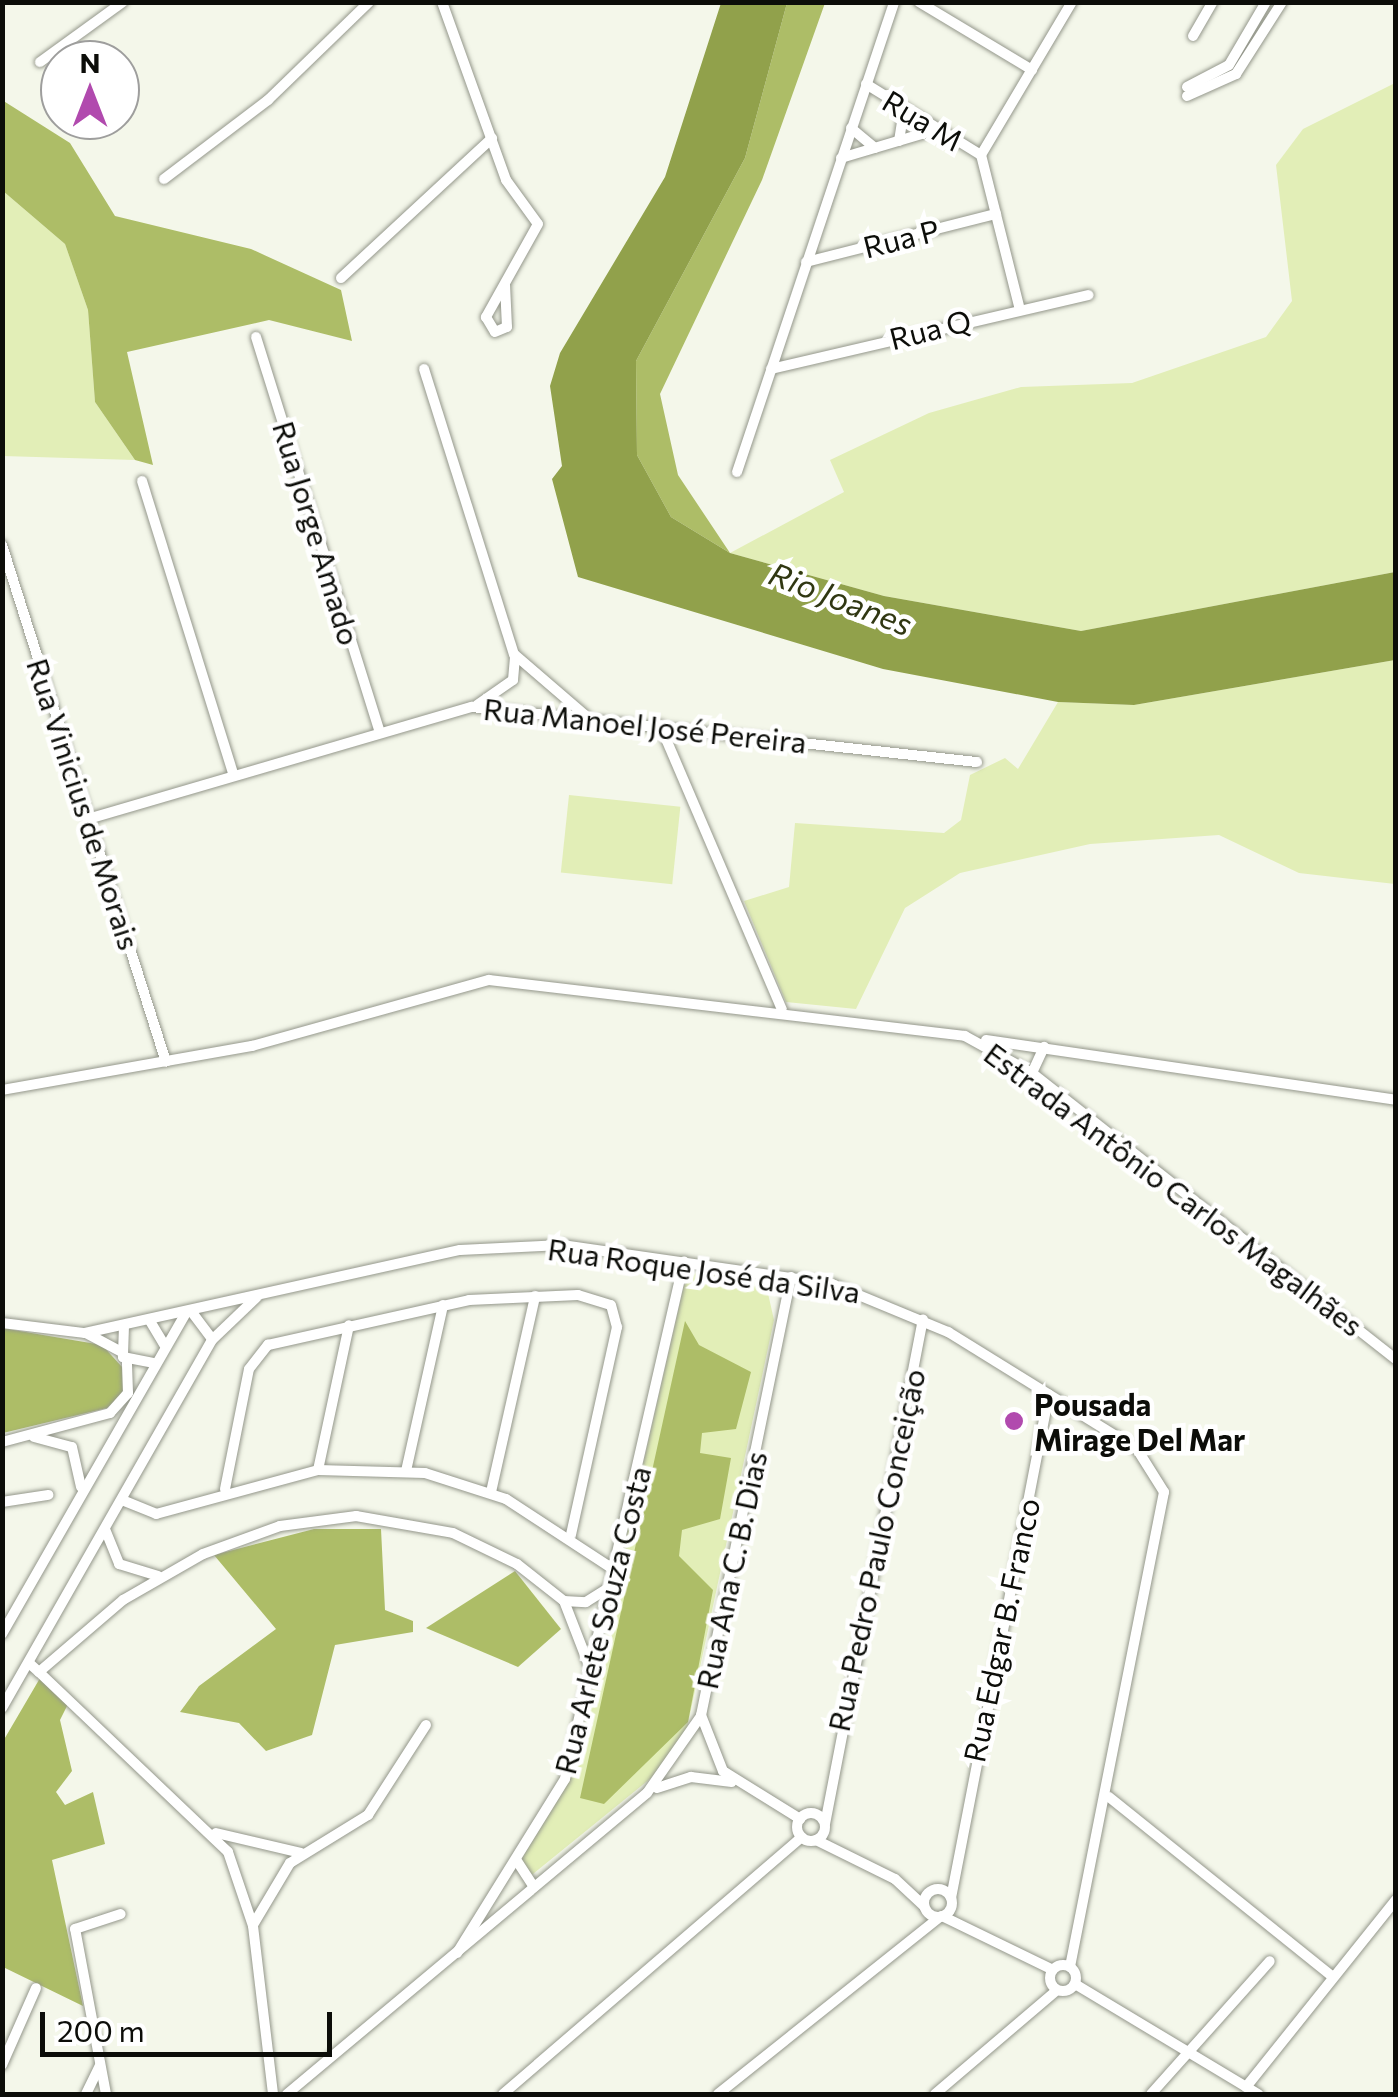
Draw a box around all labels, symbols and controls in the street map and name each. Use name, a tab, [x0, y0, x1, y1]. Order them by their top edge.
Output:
north arrow	[40, 40, 140, 140]
text: N	[80, 45, 101, 79]
street label: Rua M	[877, 82, 969, 158]
street label: Rua P	[859, 211, 943, 265]
street label: Rua Q	[886, 302, 974, 356]
street label: Rua Jorge Amado	[266, 417, 368, 649]
water label: Rio Joanes	[764, 553, 918, 643]
street label: Rua Vinicius de Morais	[20, 654, 148, 954]
street label: Rua Manoel José Pereira	[482, 690, 808, 760]
street label: Estrada Antônio Carlos Magalhães	[978, 1035, 1370, 1343]
street label: Rua Roque José da Silva	[545, 1230, 863, 1310]
street label: Rua Pedro Paulo Conceição	[820, 1365, 932, 1735]
place label: Pousada Mirage Del Mar	[1034, 1386, 1245, 1456]
marker: Pousada Mirage Del Mar	[1003, 1410, 1025, 1432]
street label: Rua Ana C. B. Dias	[688, 1448, 774, 1692]
street label: Rua Arlete Souza Costa	[546, 1462, 658, 1778]
street label: Rua Edgar B. Franco	[955, 1495, 1047, 1765]
scale bar	[45, 1992, 338, 2054]
text: 200 m	[57, 2011, 145, 2048]

